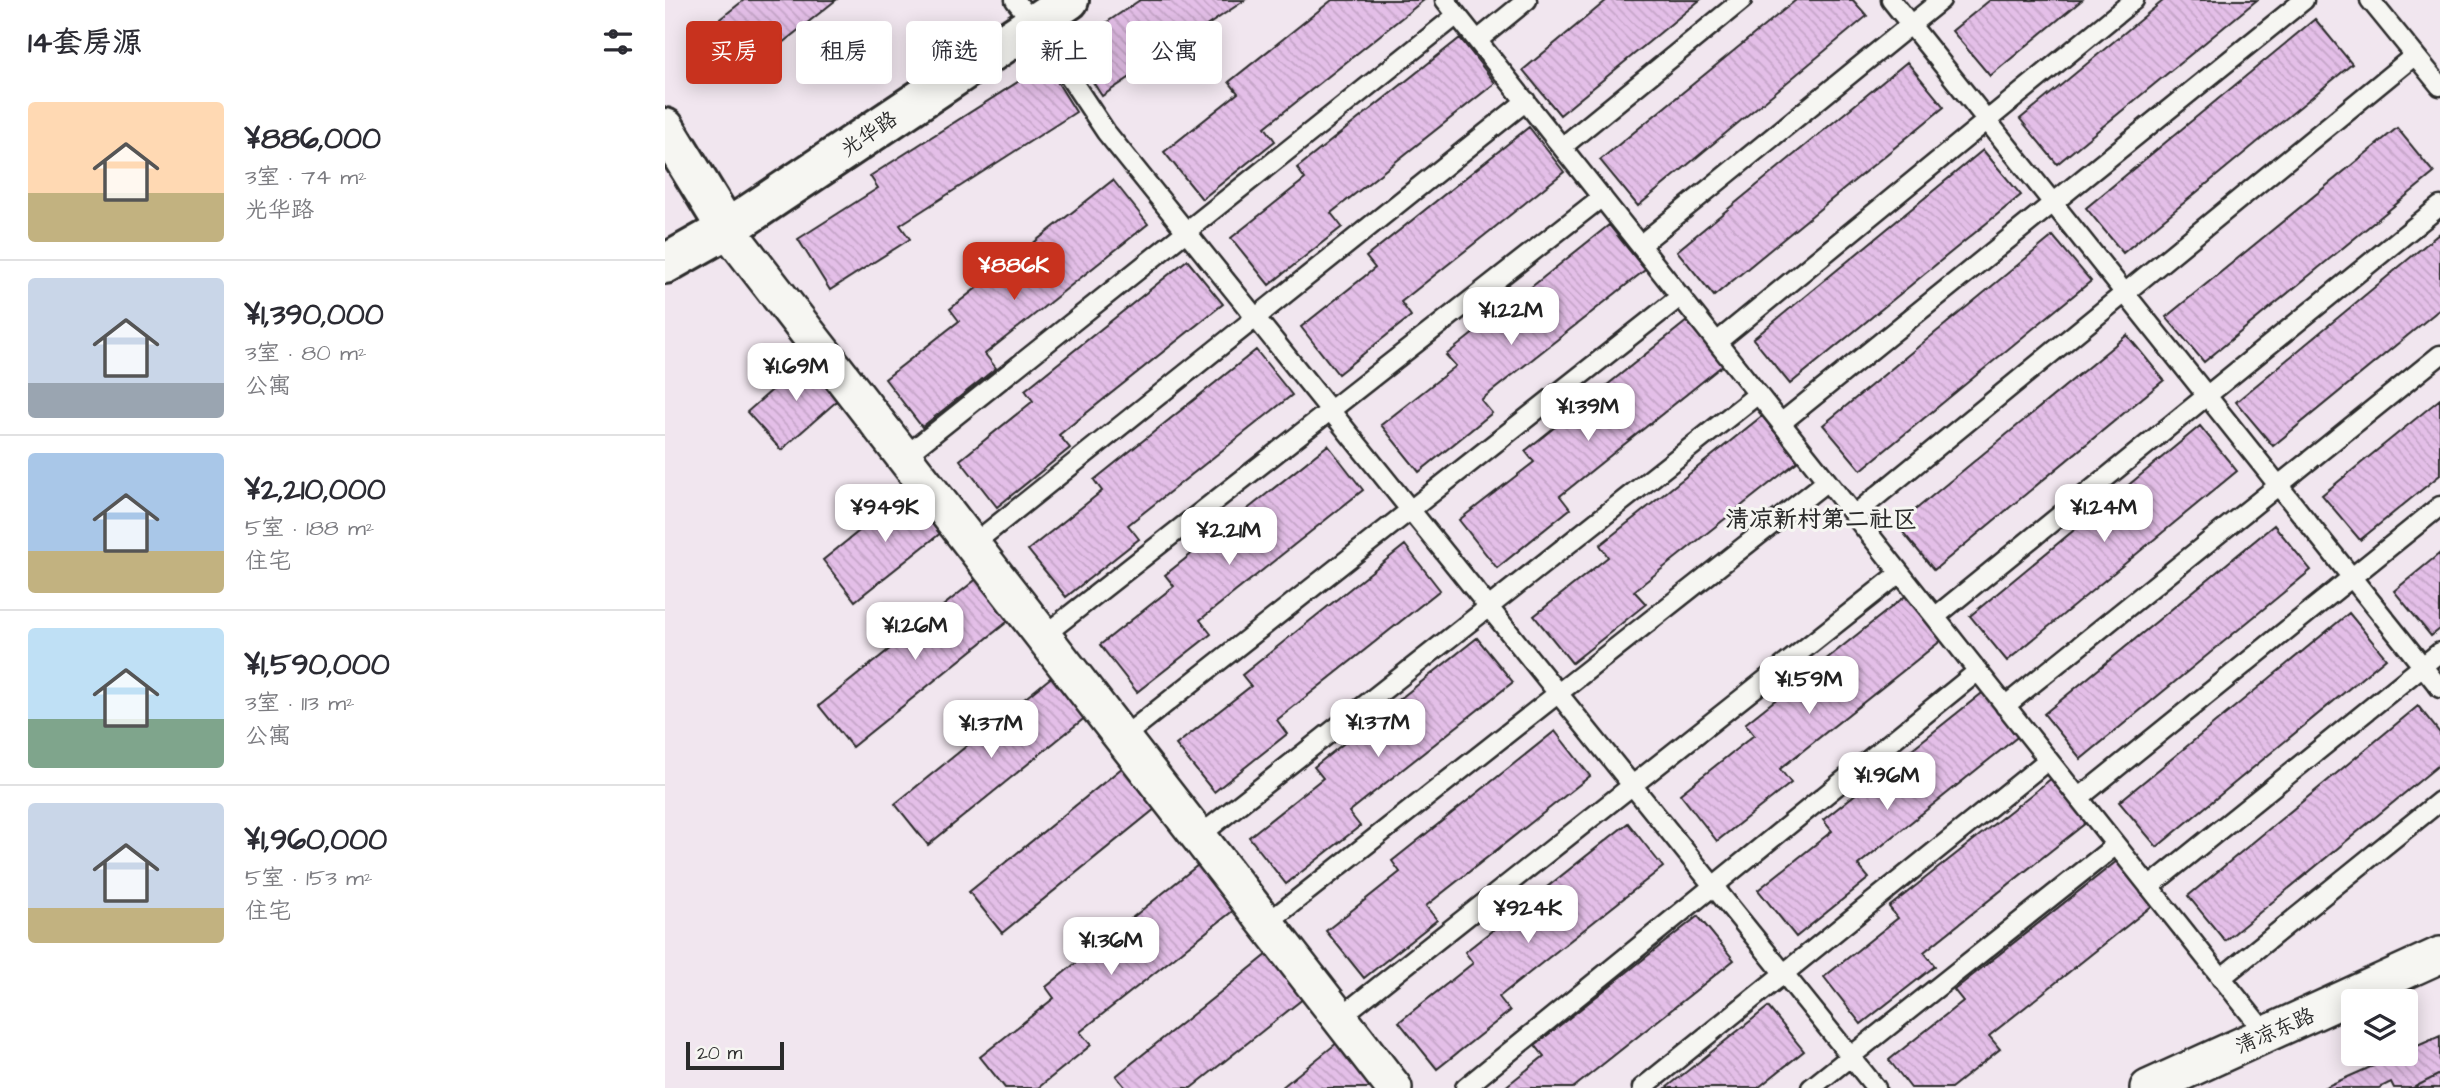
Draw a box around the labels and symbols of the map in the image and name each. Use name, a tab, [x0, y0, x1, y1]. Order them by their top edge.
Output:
street label: 光华路	[835, 104, 903, 164]
pin: ¥886K	[965, 243, 1063, 302]
pin: ¥1.22M	[1454, 288, 1568, 347]
pin: ¥1.69M	[739, 344, 853, 403]
pin: ¥1.39M	[1531, 384, 1645, 443]
pin: ¥949K	[836, 484, 934, 544]
pin: ¥1.24M	[2047, 484, 2161, 544]
district label: 清凉新村第二社区	[1725, 503, 1917, 537]
pin: ¥2.21M	[1172, 508, 1286, 567]
pin: ¥1.26M	[858, 602, 972, 662]
pin: ¥1.59M	[1752, 656, 1866, 716]
pin: ¥1.37M	[934, 700, 1048, 760]
pin: ¥1.37M	[1321, 700, 1435, 759]
pin: ¥1.96M	[1830, 752, 1944, 812]
pin: ¥924K	[1479, 886, 1577, 945]
pin: ¥1.36M	[1054, 918, 1168, 977]
street label: 清凉东路	[2231, 1001, 2319, 1061]
scale bar	[686, 1039, 784, 1071]

